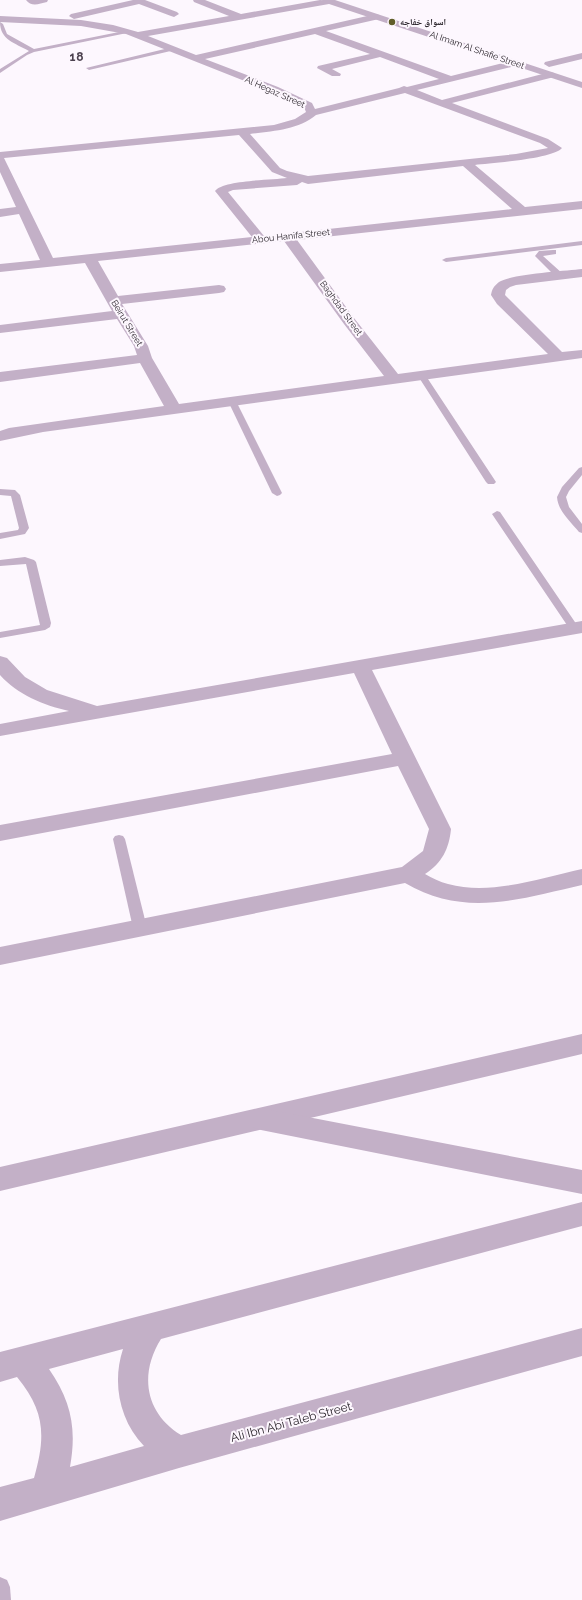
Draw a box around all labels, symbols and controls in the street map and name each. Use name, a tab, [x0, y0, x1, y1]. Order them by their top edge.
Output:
marker: اسواق خفاجه	[387, 17, 397, 27]
place label: اسواق خفاجه	[400, 17, 446, 28]
street label: Al Imam Al Shafie Street	[428, 29, 526, 71]
district label: 18	[69, 50, 85, 64]
street label: Al Hegaz Street	[243, 74, 307, 110]
street label: Abou Hanifa Street	[251, 227, 331, 245]
street label: Baghdad Street	[318, 279, 364, 337]
street label: Beirut Street	[109, 298, 145, 348]
street label: Ali Ibn Abi Taleb Street	[229, 1399, 353, 1445]

